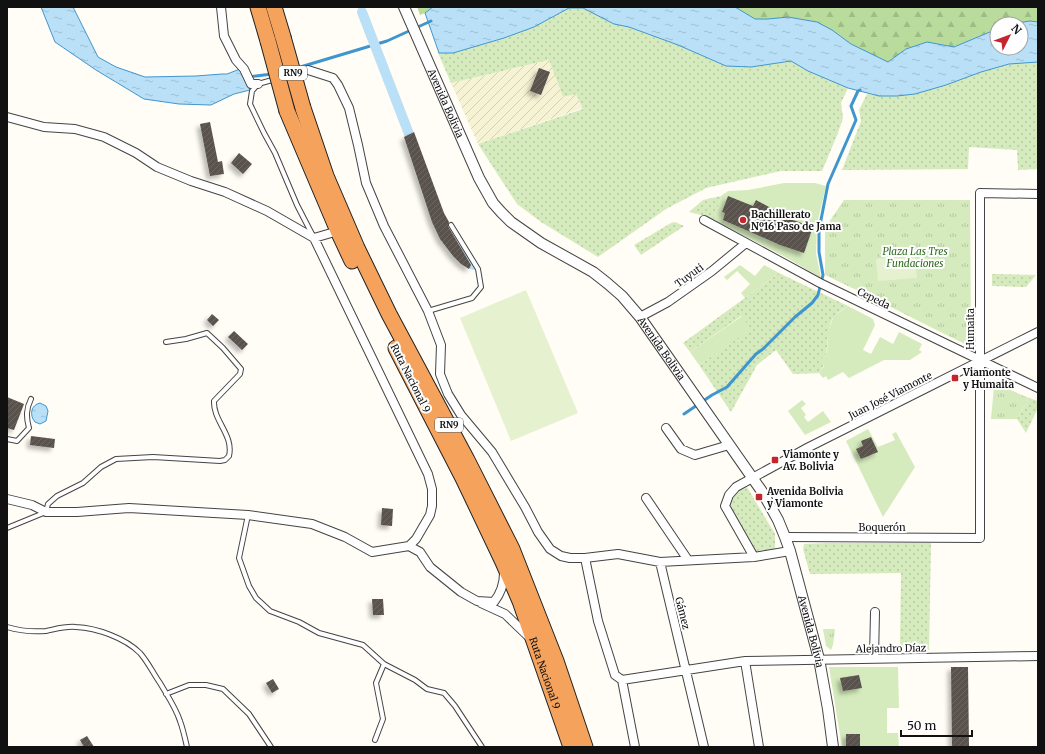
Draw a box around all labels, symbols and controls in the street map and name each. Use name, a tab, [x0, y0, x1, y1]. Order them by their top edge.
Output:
north arrow	[989, 16, 1029, 56]
text: N	[1008, 21, 1025, 37]
road number: RN9	[279, 66, 307, 80]
street label: Avenida Bolivia	[424, 66, 467, 141]
place label: Bachillerato Nº16 Paso de Jama	[751, 208, 841, 233]
marker: Bachillerato Nº16 Paso de Jama	[738, 215, 748, 225]
park label: Plaza Las Tres Fundaciones	[882, 245, 948, 270]
street label: Tuyuti	[672, 261, 706, 290]
street label: Cepeda	[855, 285, 893, 312]
street label: Humaita	[964, 307, 977, 350]
street label: Avenida Bolivia	[634, 313, 688, 383]
street label: Ruta Nacional 9	[388, 342, 433, 415]
place label: Viamonte y Humaita	[962, 366, 1015, 391]
street label: Juan José Viamonte	[845, 369, 934, 423]
marker: Viamonte y Humaita	[950, 373, 960, 383]
road number: RN9	[435, 418, 463, 432]
place label: Viamonte y Av. Bolivia	[782, 448, 839, 473]
marker: Viamonte y Av. Bolivia	[770, 455, 780, 465]
place label: Avenida Bolivia y Viamonte	[766, 485, 844, 510]
marker: Avenida Bolivia y Viamonte	[754, 492, 764, 502]
street label: Boquerón	[858, 521, 906, 534]
street label: Avenida Bolivia	[795, 593, 827, 669]
street label: Gámez	[672, 595, 693, 631]
street label: Ruta Nacional 9	[526, 635, 563, 711]
street label: Alejandro Díaz	[855, 641, 927, 656]
scale bar	[901, 712, 972, 738]
text: 50 m	[907, 718, 936, 733]

